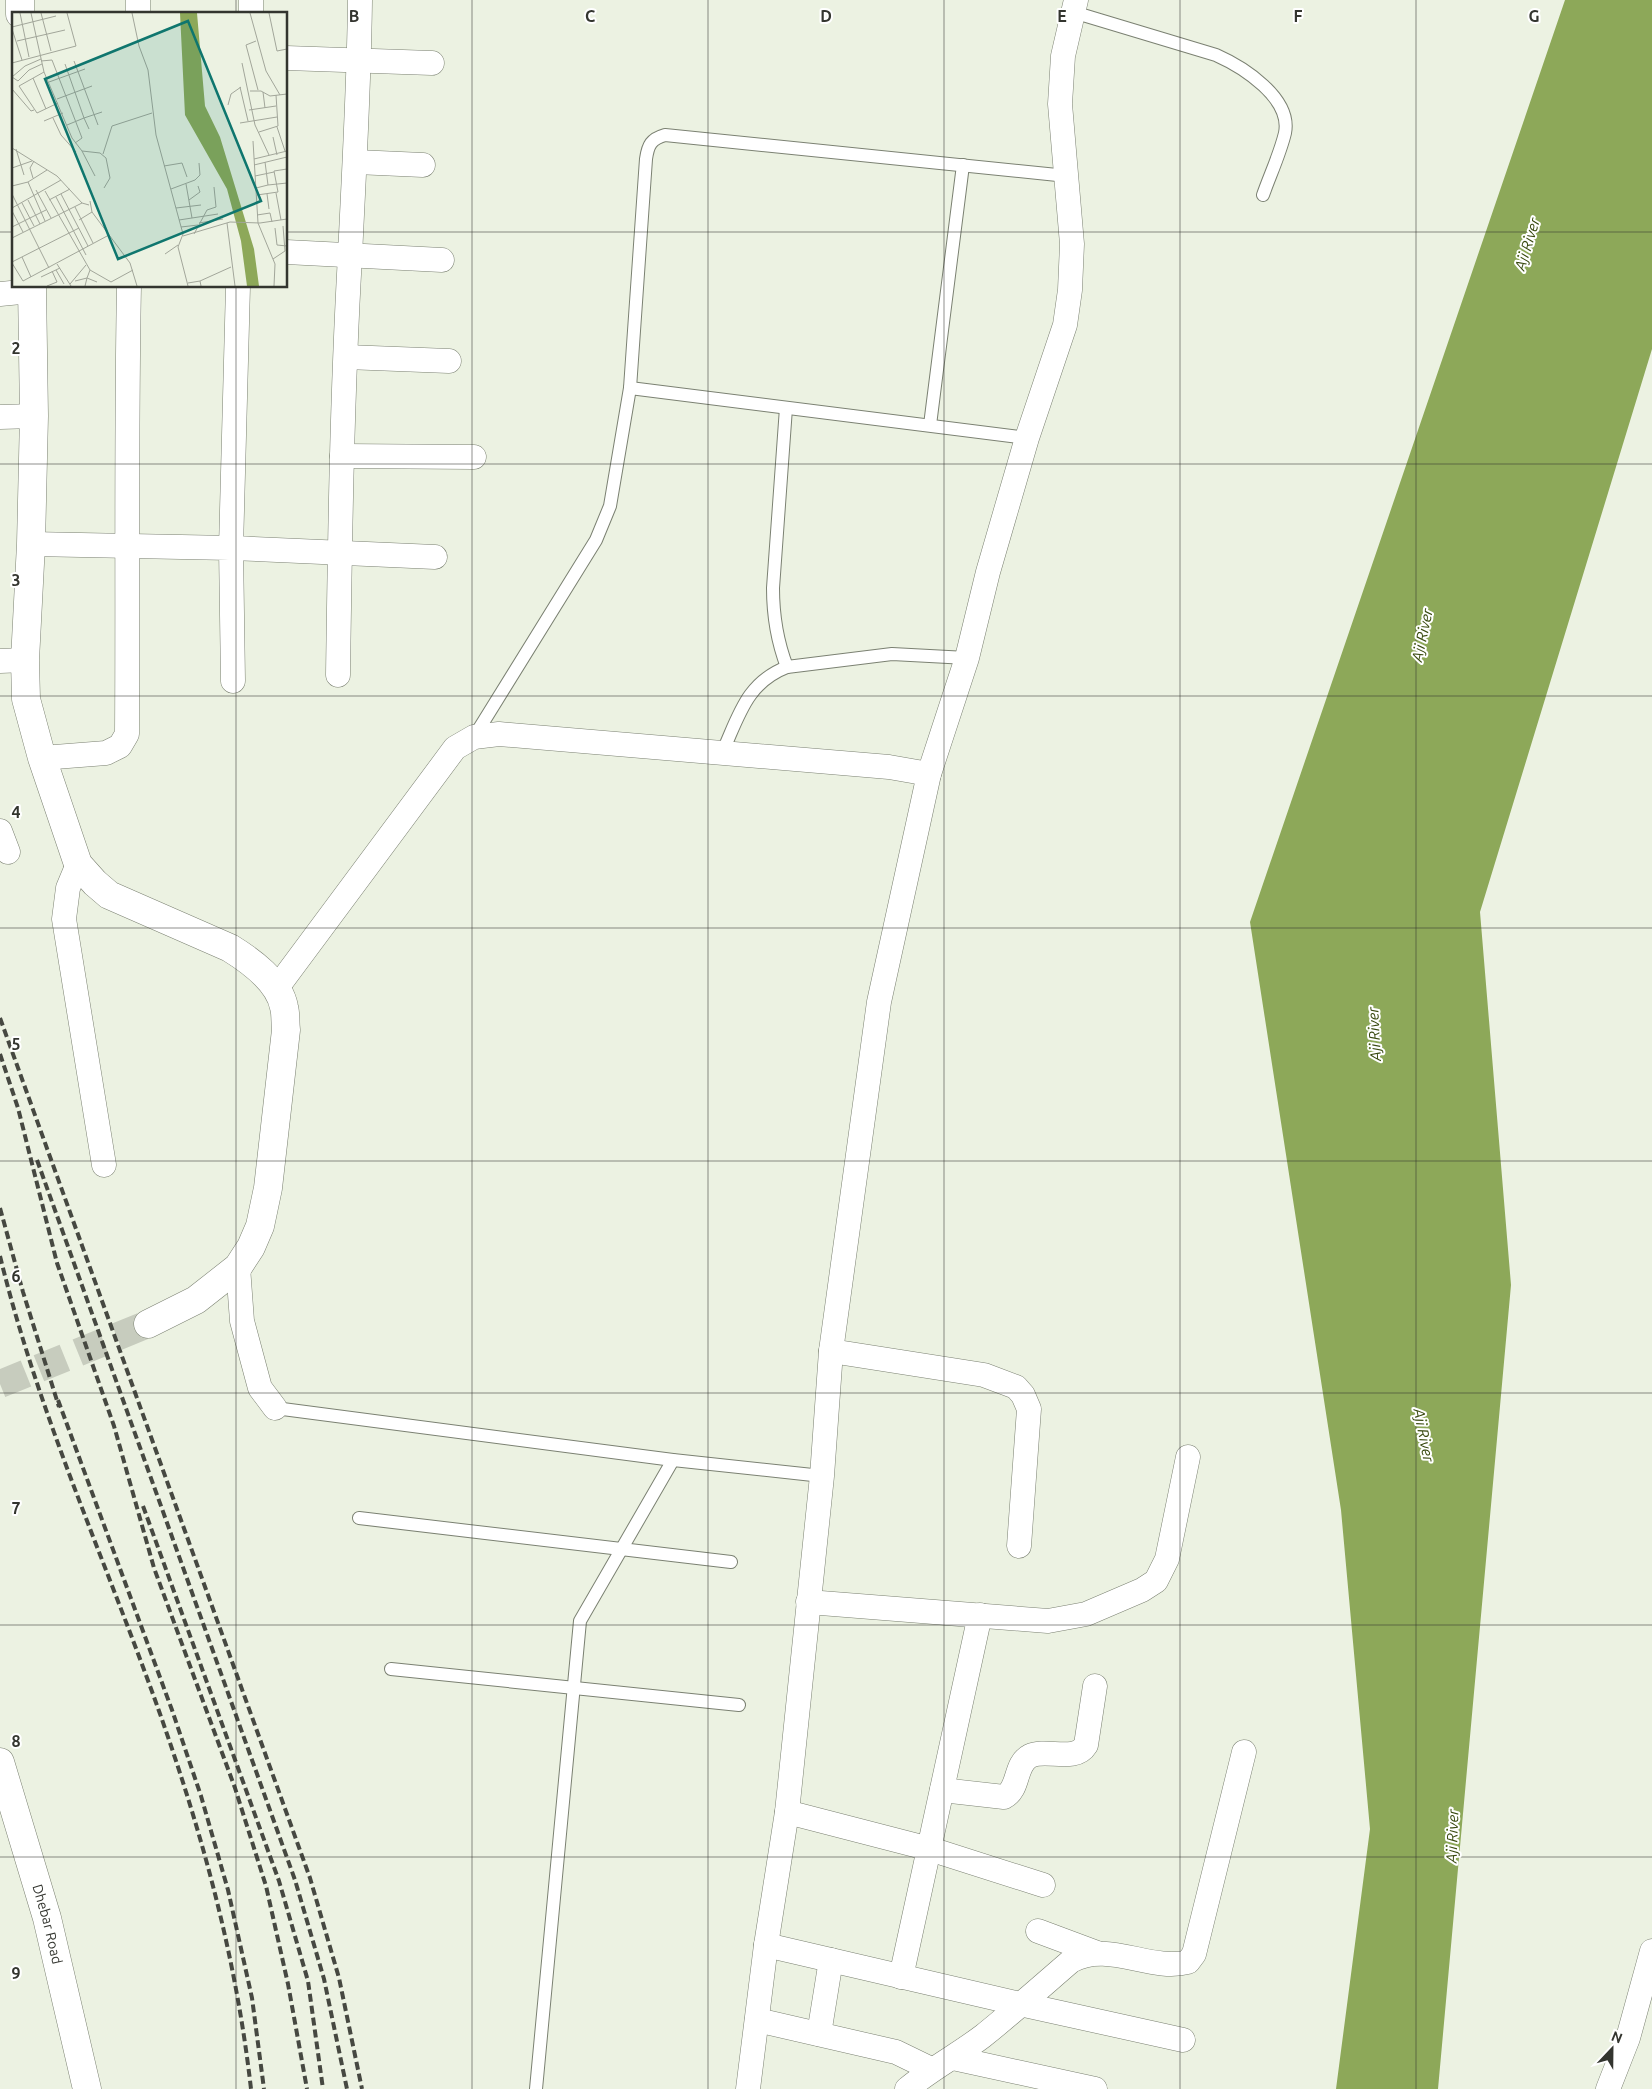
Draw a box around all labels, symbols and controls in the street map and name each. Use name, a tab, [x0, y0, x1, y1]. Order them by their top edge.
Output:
text: B	[349, 7, 359, 25]
text: C	[585, 7, 595, 25]
text: D	[820, 7, 832, 25]
text: E	[1057, 7, 1067, 25]
text: F	[1294, 7, 1303, 25]
text: G	[1528, 7, 1540, 25]
inset map	[12, 12, 288, 288]
water label: Aji River	[1511, 215, 1543, 273]
text: 2	[11, 339, 21, 357]
text: 3	[11, 571, 21, 589]
water label: Aji River	[1408, 606, 1436, 664]
text: 4	[11, 803, 21, 821]
water label: Aji River	[1364, 1005, 1384, 1062]
text: 5	[11, 1035, 21, 1053]
text: 6	[11, 1267, 21, 1285]
water label: Aji River	[1410, 1406, 1438, 1464]
text: 7	[11, 1499, 21, 1517]
text: 8	[11, 1732, 21, 1750]
water label: Aji River	[1443, 1807, 1461, 1864]
street label: Dhebar Road	[29, 1882, 65, 1966]
text: 9	[11, 1964, 21, 1982]
north arrow	[1587, 2024, 1637, 2074]
text: N	[1609, 2028, 1625, 2046]

